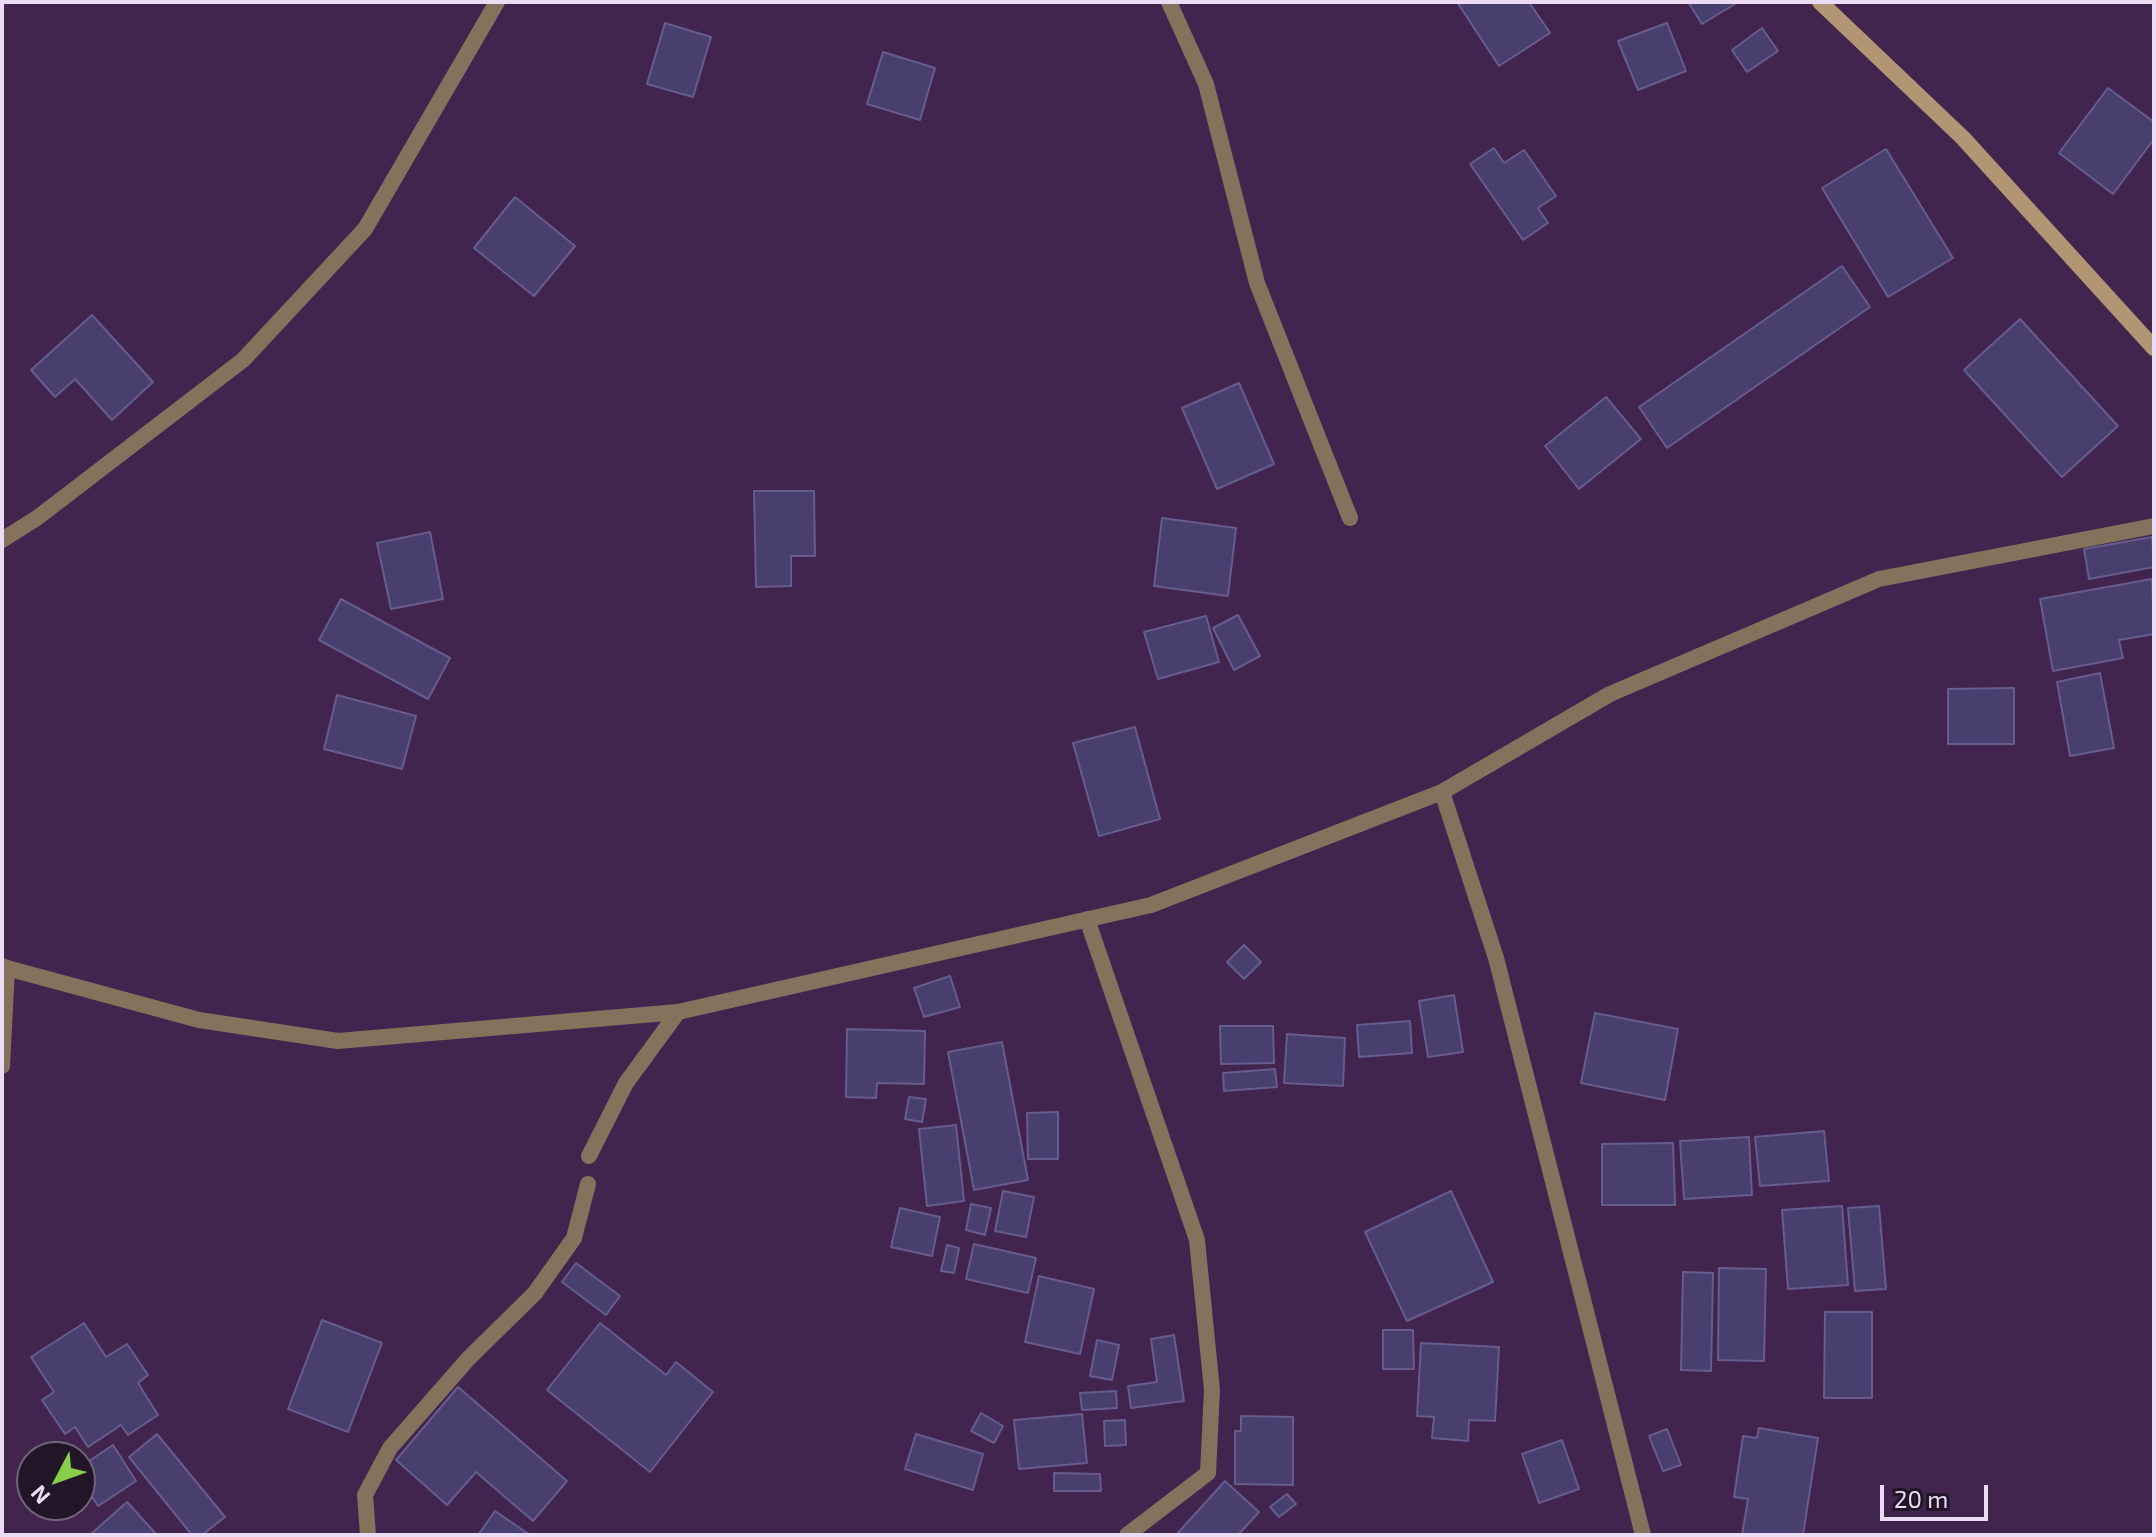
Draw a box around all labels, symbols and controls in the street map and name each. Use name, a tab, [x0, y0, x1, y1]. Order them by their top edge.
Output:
north arrow	[16, 1441, 96, 1521]
scale bar	[1884, 1469, 1992, 1519]
text: N	[24, 1481, 54, 1510]
text: 20 m	[1894, 1484, 1948, 1513]

